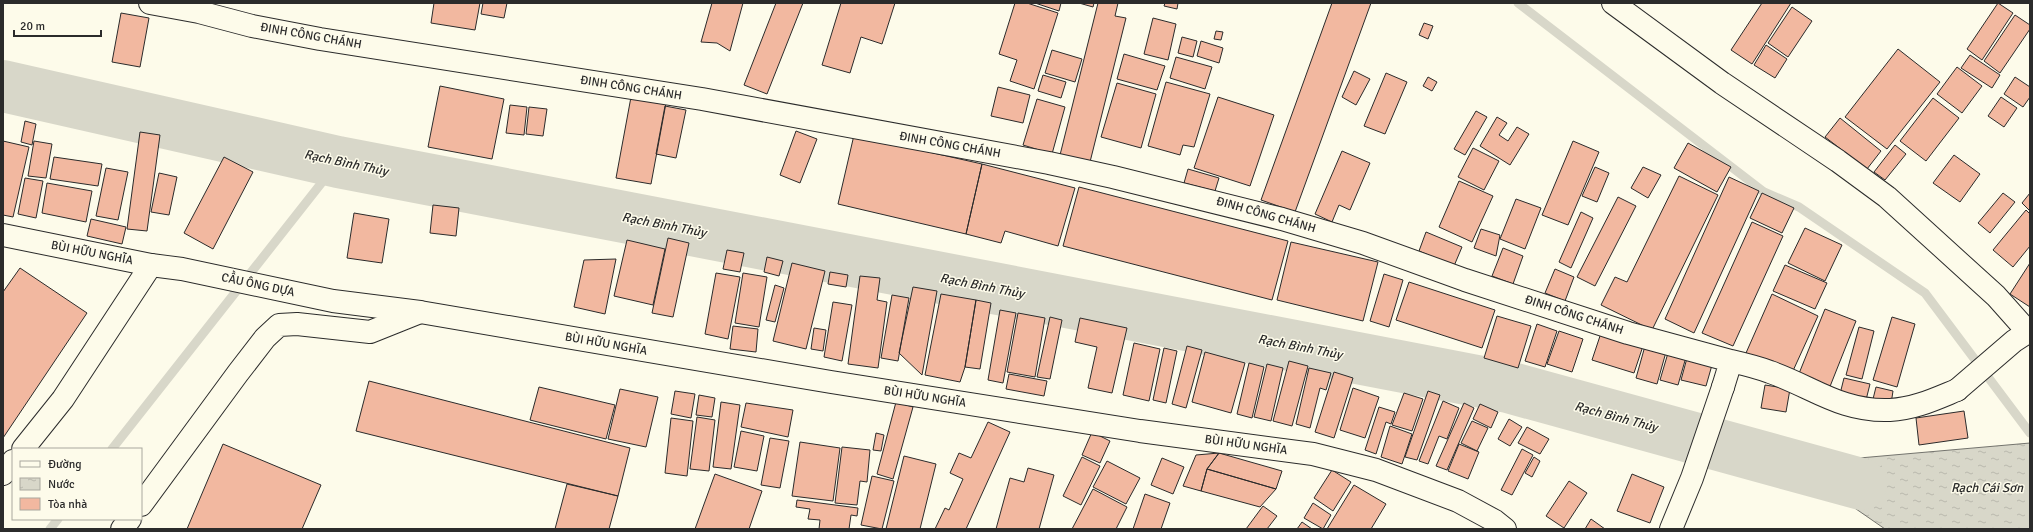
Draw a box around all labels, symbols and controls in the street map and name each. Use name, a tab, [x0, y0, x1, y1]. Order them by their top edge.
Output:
scale bar	[14, 12, 101, 38]
text: 20 m	[20, 19, 45, 34]
street label: ĐINH CÔNG CHÁNH	[259, 20, 363, 52]
street label: ĐINH CÔNG CHÁNH	[579, 73, 683, 103]
street label: ĐINH CÔNG CHÁNH	[898, 129, 1002, 161]
water label: Rạch Bình Thủy	[303, 146, 391, 180]
street label: ĐINH CÔNG CHÁNH	[1214, 194, 1318, 236]
water label: Rạch Bình Thủy	[621, 209, 709, 241]
street label: BÙI HỮU NGHĨA	[50, 238, 135, 268]
street label: CẦU ÔNG DỰA	[220, 268, 297, 300]
water label: Rạch Bình Thủy	[939, 270, 1027, 302]
street label: ĐINH CÔNG CHÁNH	[1523, 292, 1625, 338]
street label: BÙI HỮU NGHĨA	[564, 329, 649, 359]
water label: Rạch Bình Thủy	[1257, 331, 1345, 363]
street label: BÙI HỮU NGHĨA	[883, 383, 968, 411]
water label: Rạch Bình Thủy	[1573, 398, 1661, 436]
street label: BÙI HỮU NGHĨA	[1204, 432, 1289, 458]
legend	[12, 448, 142, 520]
text: Đường	[48, 457, 82, 472]
text: Nước	[48, 477, 75, 492]
water label: Rạch Cái Sơn	[1951, 480, 2024, 496]
text: Tòa nhà	[48, 497, 87, 512]

